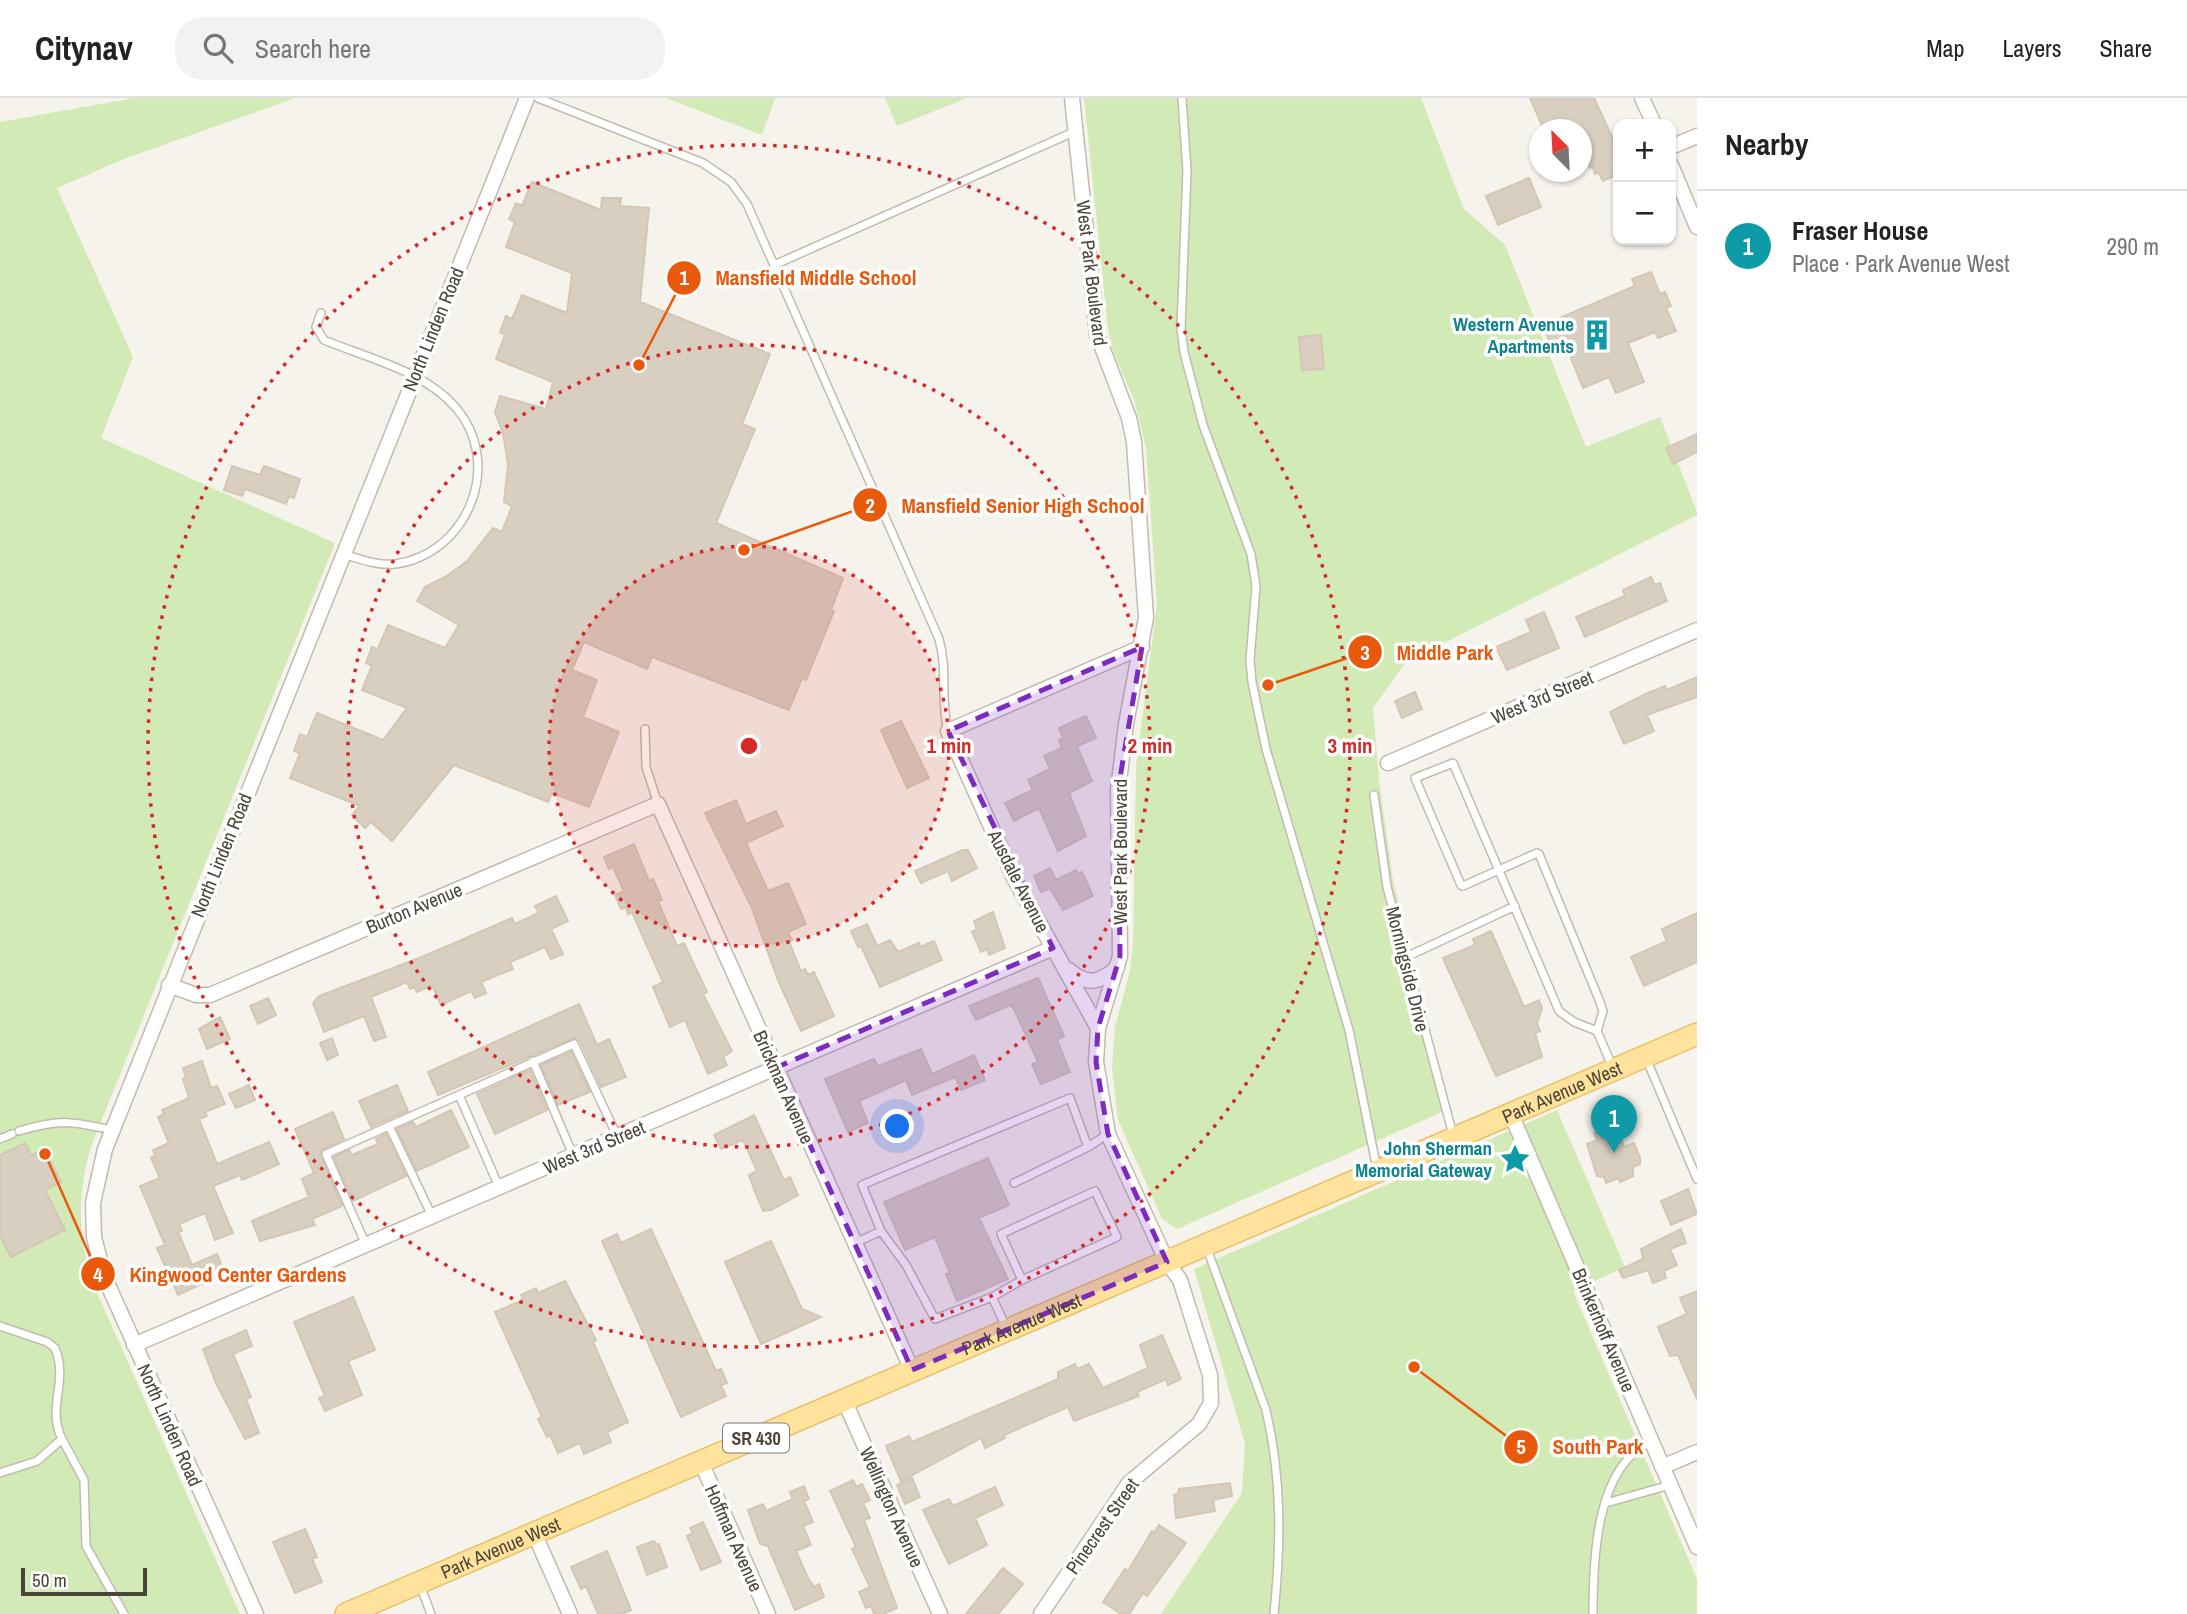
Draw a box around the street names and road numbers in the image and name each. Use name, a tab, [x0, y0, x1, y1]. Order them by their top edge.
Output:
street label: West Park Boulevard	[1070, 199, 1114, 347]
street label: North Linden Road	[396, 263, 470, 395]
street label: West 3rd Street	[1487, 664, 1597, 730]
street label: West Park Boulevard	[1107, 779, 1133, 925]
street label: North Linden Road	[184, 789, 258, 921]
street label: Ausdale Avenue	[981, 824, 1056, 937]
street label: Burton Avenue	[362, 876, 466, 940]
street label: Morningside Drive	[1380, 904, 1436, 1034]
street label: Brickman Avenue	[747, 1026, 821, 1148]
street label: Park Avenue West	[1498, 1055, 1626, 1129]
street label: West 3rd Street	[539, 1114, 649, 1180]
street label: Brinkerhoff Avenue	[1566, 1264, 1642, 1396]
street label: Park Avenue West	[958, 1287, 1086, 1361]
street label: North Linden Road	[131, 1360, 209, 1490]
road number: SR 430	[723, 1423, 789, 1452]
street label: Wellington Avenue	[854, 1443, 930, 1571]
street label: Pinecrest Street	[1059, 1472, 1145, 1579]
street label: Hoffman Avenue	[699, 1480, 769, 1596]
street label: Park Avenue West	[437, 1510, 565, 1585]

